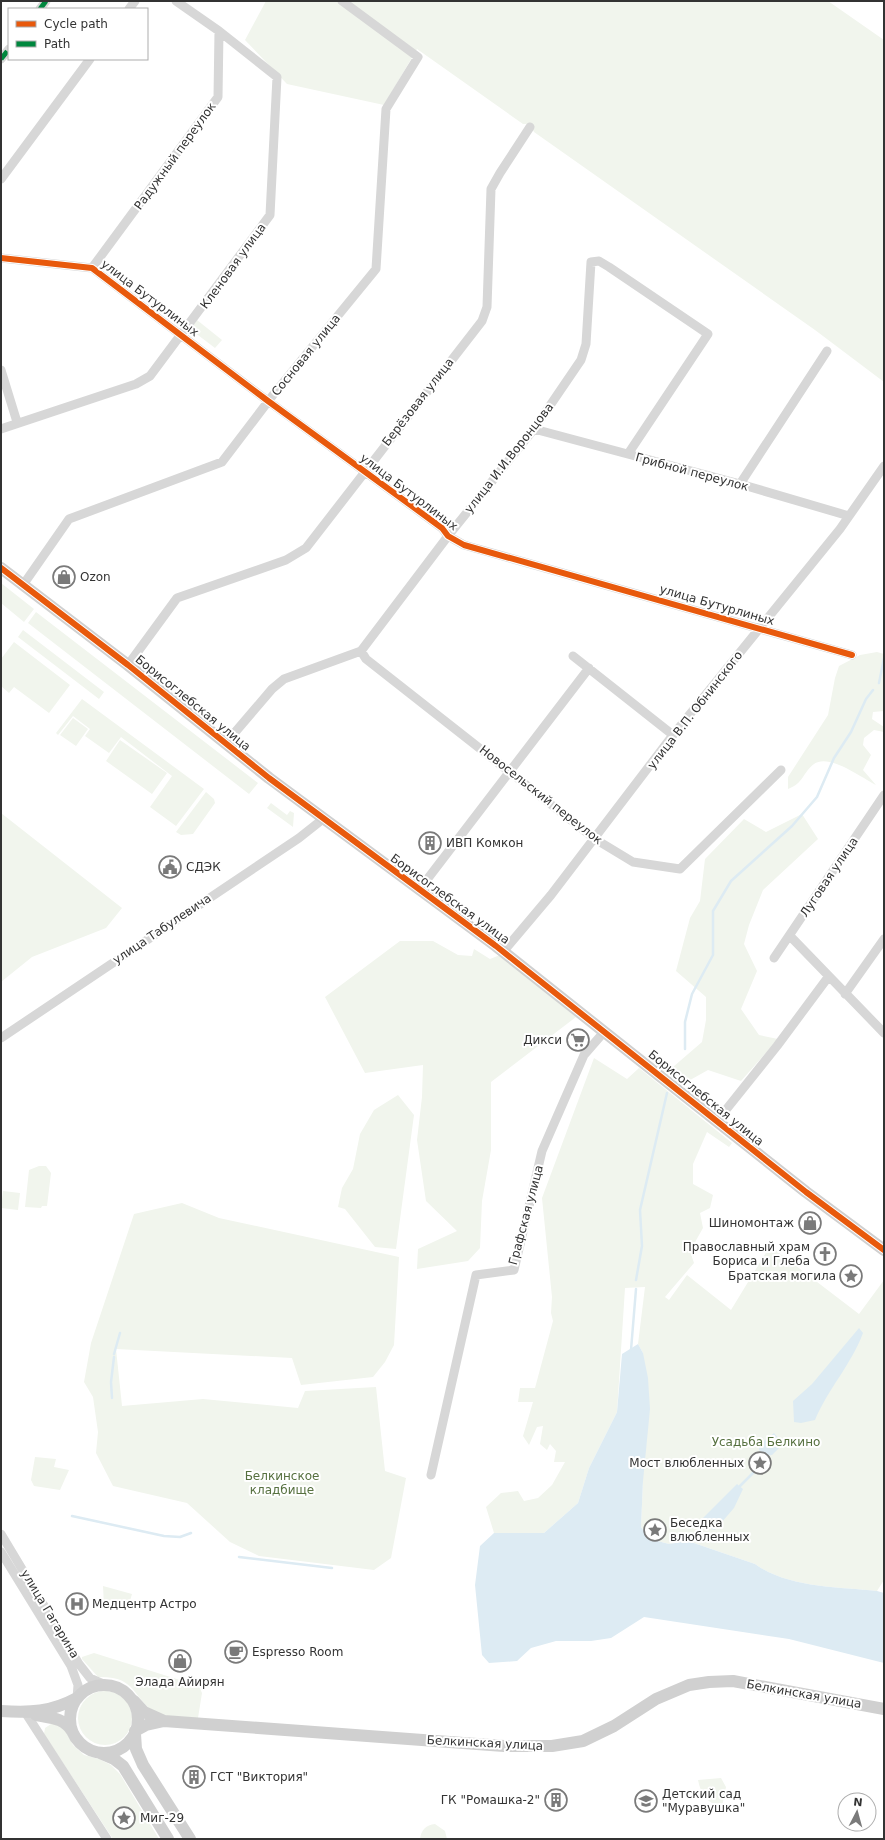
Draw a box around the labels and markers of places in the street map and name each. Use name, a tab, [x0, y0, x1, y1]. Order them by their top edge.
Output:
shop icon: Ozon	[51, 564, 77, 590]
place label: Ozon	[80, 570, 111, 584]
building icon: ИВП Комкон	[417, 830, 443, 856]
place label: ИВП Комкон	[446, 836, 523, 850]
public building icon: СДЭК	[157, 854, 183, 880]
place label: СДЭК	[186, 860, 221, 874]
supermarket icon: Дикси	[565, 1027, 591, 1053]
place label: Дикси	[523, 1033, 562, 1047]
shop icon: Шиномонтаж	[797, 1210, 823, 1236]
place label: Шиномонтаж	[709, 1216, 794, 1230]
place label: Православный храм Бориса и Глеба	[683, 1240, 810, 1268]
church icon: Православный храм Бориса и Глеба	[812, 1241, 838, 1267]
place icon: Братская могила	[838, 1263, 864, 1289]
place label: Братская могила	[728, 1269, 836, 1283]
place icon: Мост влюбленных	[747, 1450, 773, 1476]
place label: Мост влюбленных	[629, 1456, 744, 1470]
place label: Беседка влюбленных	[670, 1516, 750, 1544]
place icon: Беседка влюбленных	[642, 1517, 668, 1543]
hospital icon: Медцентр Астро	[64, 1591, 90, 1617]
place label: Медцентр Астро	[92, 1597, 197, 1611]
cafe icon: Espresso Room	[223, 1639, 249, 1665]
place label: Espresso Room	[252, 1645, 343, 1659]
shop icon: Элада Айирян	[167, 1648, 193, 1674]
place label: Элада Айирян	[135, 1675, 225, 1689]
building icon: ГСТ "Виктория"	[181, 1764, 207, 1790]
place label: ГСТ "Виктория"	[210, 1770, 308, 1784]
building icon: ГК "Ромашка-2"	[543, 1787, 569, 1813]
place label: Детский сад "Муравушка"	[662, 1787, 745, 1815]
school or university icon: Детский сад "Муравушка"	[633, 1788, 659, 1814]
place label: ГК "Ромашка-2"	[441, 1793, 540, 1807]
place icon: Миг-29	[111, 1805, 137, 1831]
place label: Миг-29	[140, 1811, 184, 1825]

